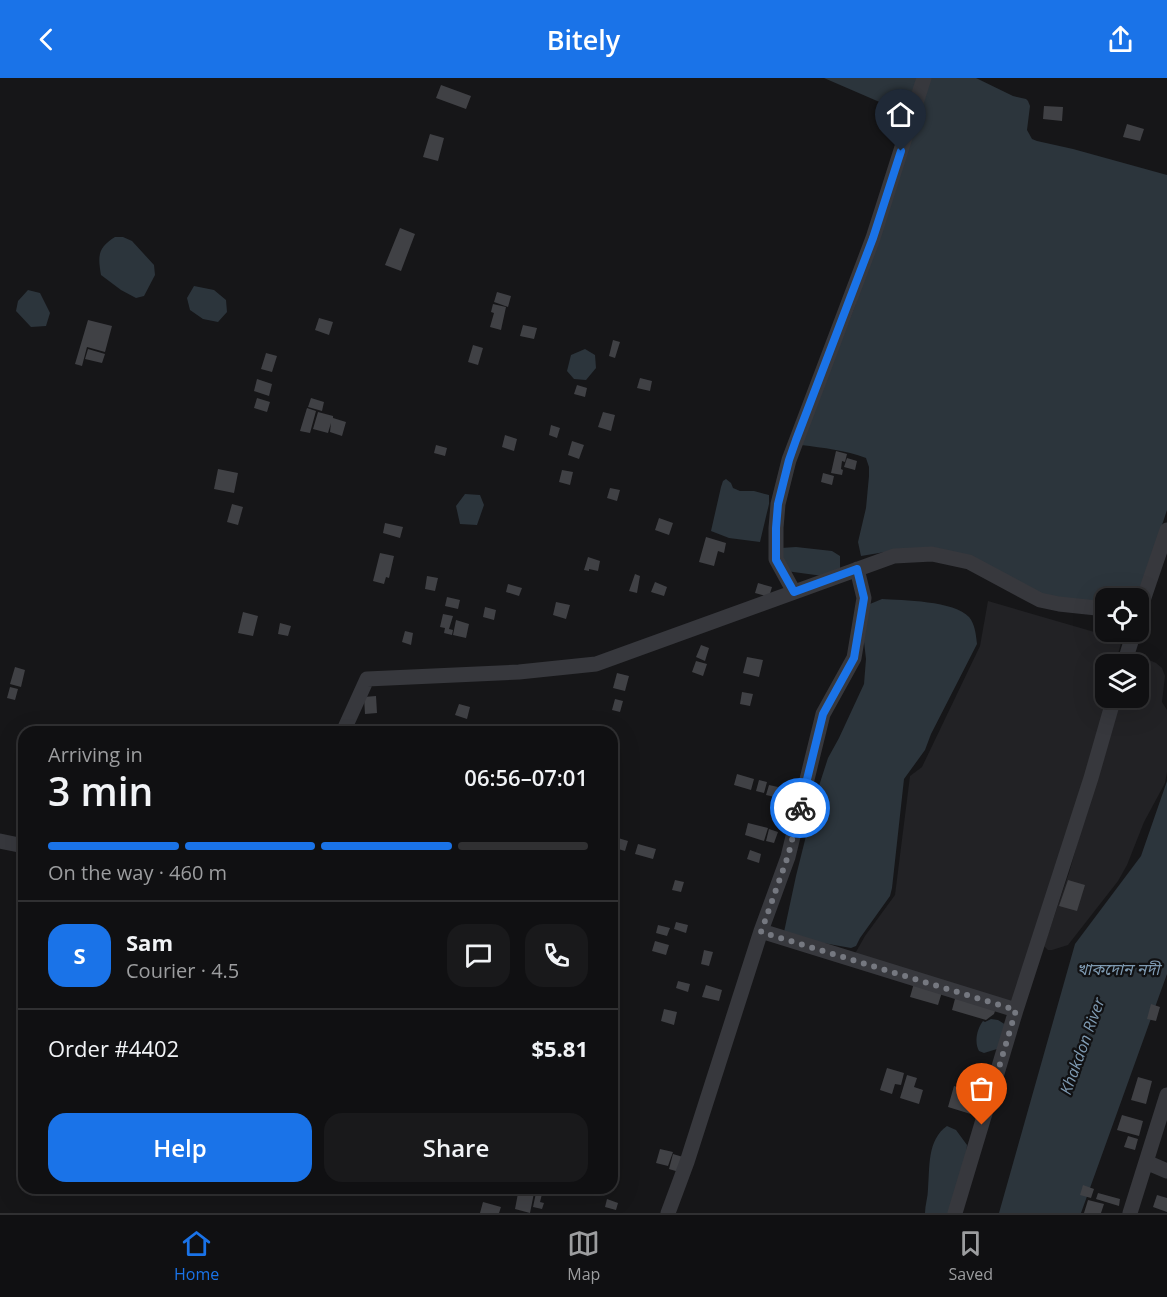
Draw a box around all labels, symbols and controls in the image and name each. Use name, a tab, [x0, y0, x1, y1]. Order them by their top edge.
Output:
text: Bitely	[547, 21, 620, 58]
icon: back	[30, 23, 63, 56]
icon: share	[1104, 23, 1137, 56]
pin	[875, 89, 926, 151]
icon: home	[884, 98, 917, 131]
map controls	[1095, 588, 1149, 708]
button: locate	[1095, 588, 1149, 642]
button: layers	[1095, 654, 1149, 708]
text: Arriving in	[48, 741, 143, 768]
text: 06:56–07:01	[464, 762, 588, 792]
text: 3 min	[48, 764, 153, 817]
courier	[770, 778, 830, 838]
icon: bike	[784, 792, 817, 825]
text: On the way · 460 m	[48, 859, 227, 886]
button: chat	[447, 924, 510, 987]
button: phone	[525, 924, 588, 987]
text: Sam	[126, 927, 173, 957]
text: S	[73, 940, 86, 970]
text: Courier · 4.5	[126, 957, 239, 984]
water label: খাকদোন নদী	[1076, 958, 1162, 980]
water label: Khakdon River	[1054, 994, 1110, 1097]
text: Order #4402	[48, 1033, 179, 1063]
text: $5.81	[531, 1033, 588, 1063]
pin	[956, 1063, 1007, 1125]
icon: bag	[965, 1072, 998, 1105]
button: Help	[48, 1113, 312, 1182]
button: Share	[324, 1113, 588, 1182]
tab: Home	[174, 1227, 219, 1285]
tab: Map	[567, 1227, 600, 1285]
tab: Saved	[948, 1227, 993, 1285]

